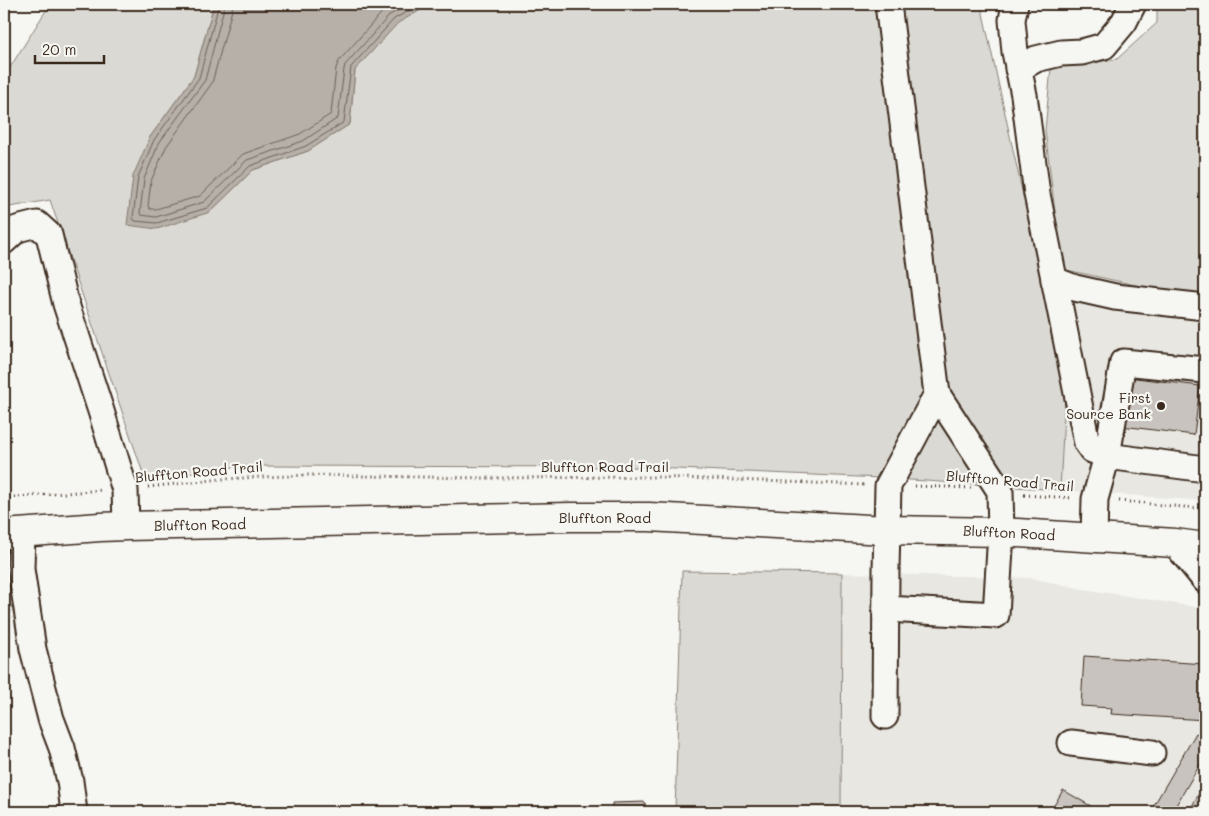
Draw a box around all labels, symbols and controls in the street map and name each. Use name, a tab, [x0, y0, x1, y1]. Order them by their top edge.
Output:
scale bar	[35, 32, 104, 64]
text: 20 m	[42, 39, 76, 59]
place label: First Source Bank	[1066, 388, 1151, 423]
marker: First Source Bank	[1155, 400, 1167, 412]
street label: Bluffton Road Trail	[134, 456, 264, 487]
street label: Bluffton Road Trail	[541, 457, 669, 476]
street label: Bluffton Road Trail	[945, 465, 1075, 496]
street label: Bluffton Road	[559, 508, 651, 527]
street label: Bluffton Road	[154, 514, 246, 535]
street label: Bluffton Road	[962, 521, 1056, 544]

